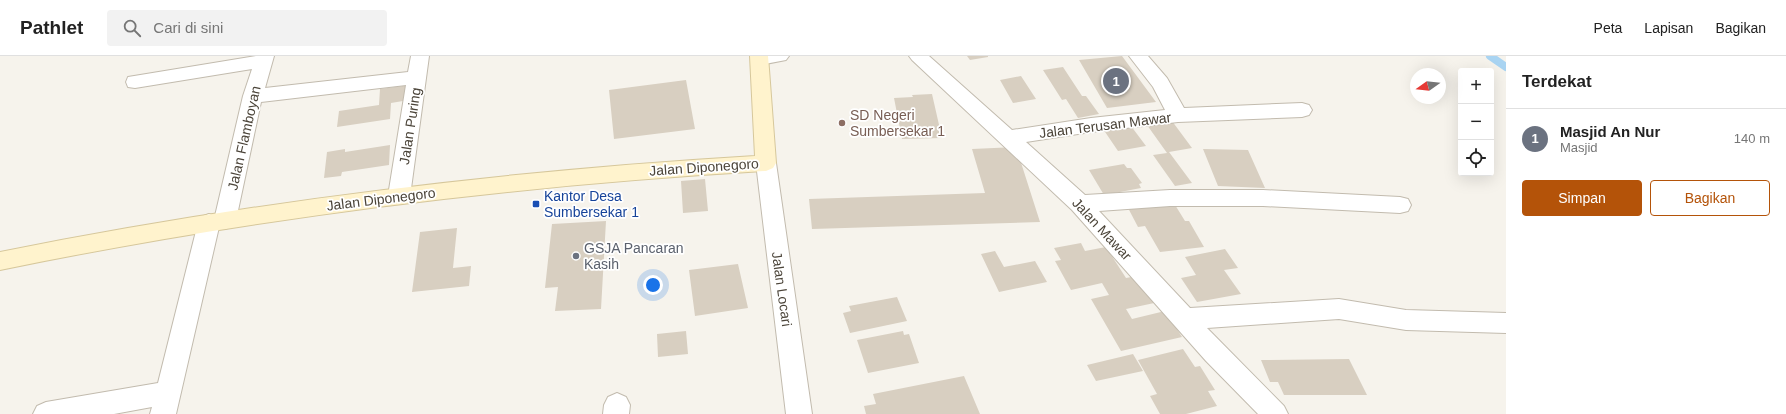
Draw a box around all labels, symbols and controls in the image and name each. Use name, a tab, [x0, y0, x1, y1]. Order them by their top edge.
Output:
search box	[107, 10, 387, 46]
text: Pathlet	[20, 17, 83, 38]
icon: search	[121, 17, 143, 39]
text: Cari di sini	[153, 19, 223, 36]
text: Peta	[1594, 20, 1622, 36]
text: Lapisan	[1644, 20, 1693, 36]
text: Bagikan	[1715, 20, 1766, 36]
pin: 1	[1103, 66, 1129, 96]
north arrow	[1410, 68, 1446, 104]
map controls	[1458, 68, 1494, 176]
button: +	[1458, 68, 1494, 104]
text: Terdekat	[1522, 72, 1592, 91]
street label: Jalan Flamboyan	[224, 84, 264, 192]
street label: Jalan Puring	[396, 86, 424, 166]
button: −	[1458, 104, 1494, 140]
place label: SD Negeri Sumbersekar 1	[850, 107, 945, 139]
street label: Jalan Terusan Mawar	[1038, 109, 1172, 141]
marker: SD Negeri Sumbersekar 1	[837, 118, 847, 128]
text: Masjid An Nur	[1560, 123, 1660, 140]
text: 1	[1531, 131, 1539, 146]
text: 140 m	[1734, 131, 1770, 146]
button: locate	[1458, 140, 1494, 176]
text: Masjid	[1560, 140, 1598, 155]
street label: Jalan Diponegoro	[649, 155, 760, 179]
button: Simpan	[1522, 180, 1642, 216]
button: Bagikan	[1650, 180, 1770, 216]
street label: Jalan Diponegoro	[326, 184, 437, 214]
place label: Kantor Desa Sumbersekar 1	[544, 188, 639, 220]
street label: Jalan Mawar	[1069, 195, 1135, 264]
marker: Kantor Desa Sumbersekar 1	[531, 199, 541, 209]
place label: GSJA Pancaran Kasih	[584, 240, 684, 272]
marker: GSJA Pancaran Kasih	[571, 251, 581, 261]
street label: Jalan Locari	[769, 251, 795, 327]
your location	[643, 275, 663, 295]

